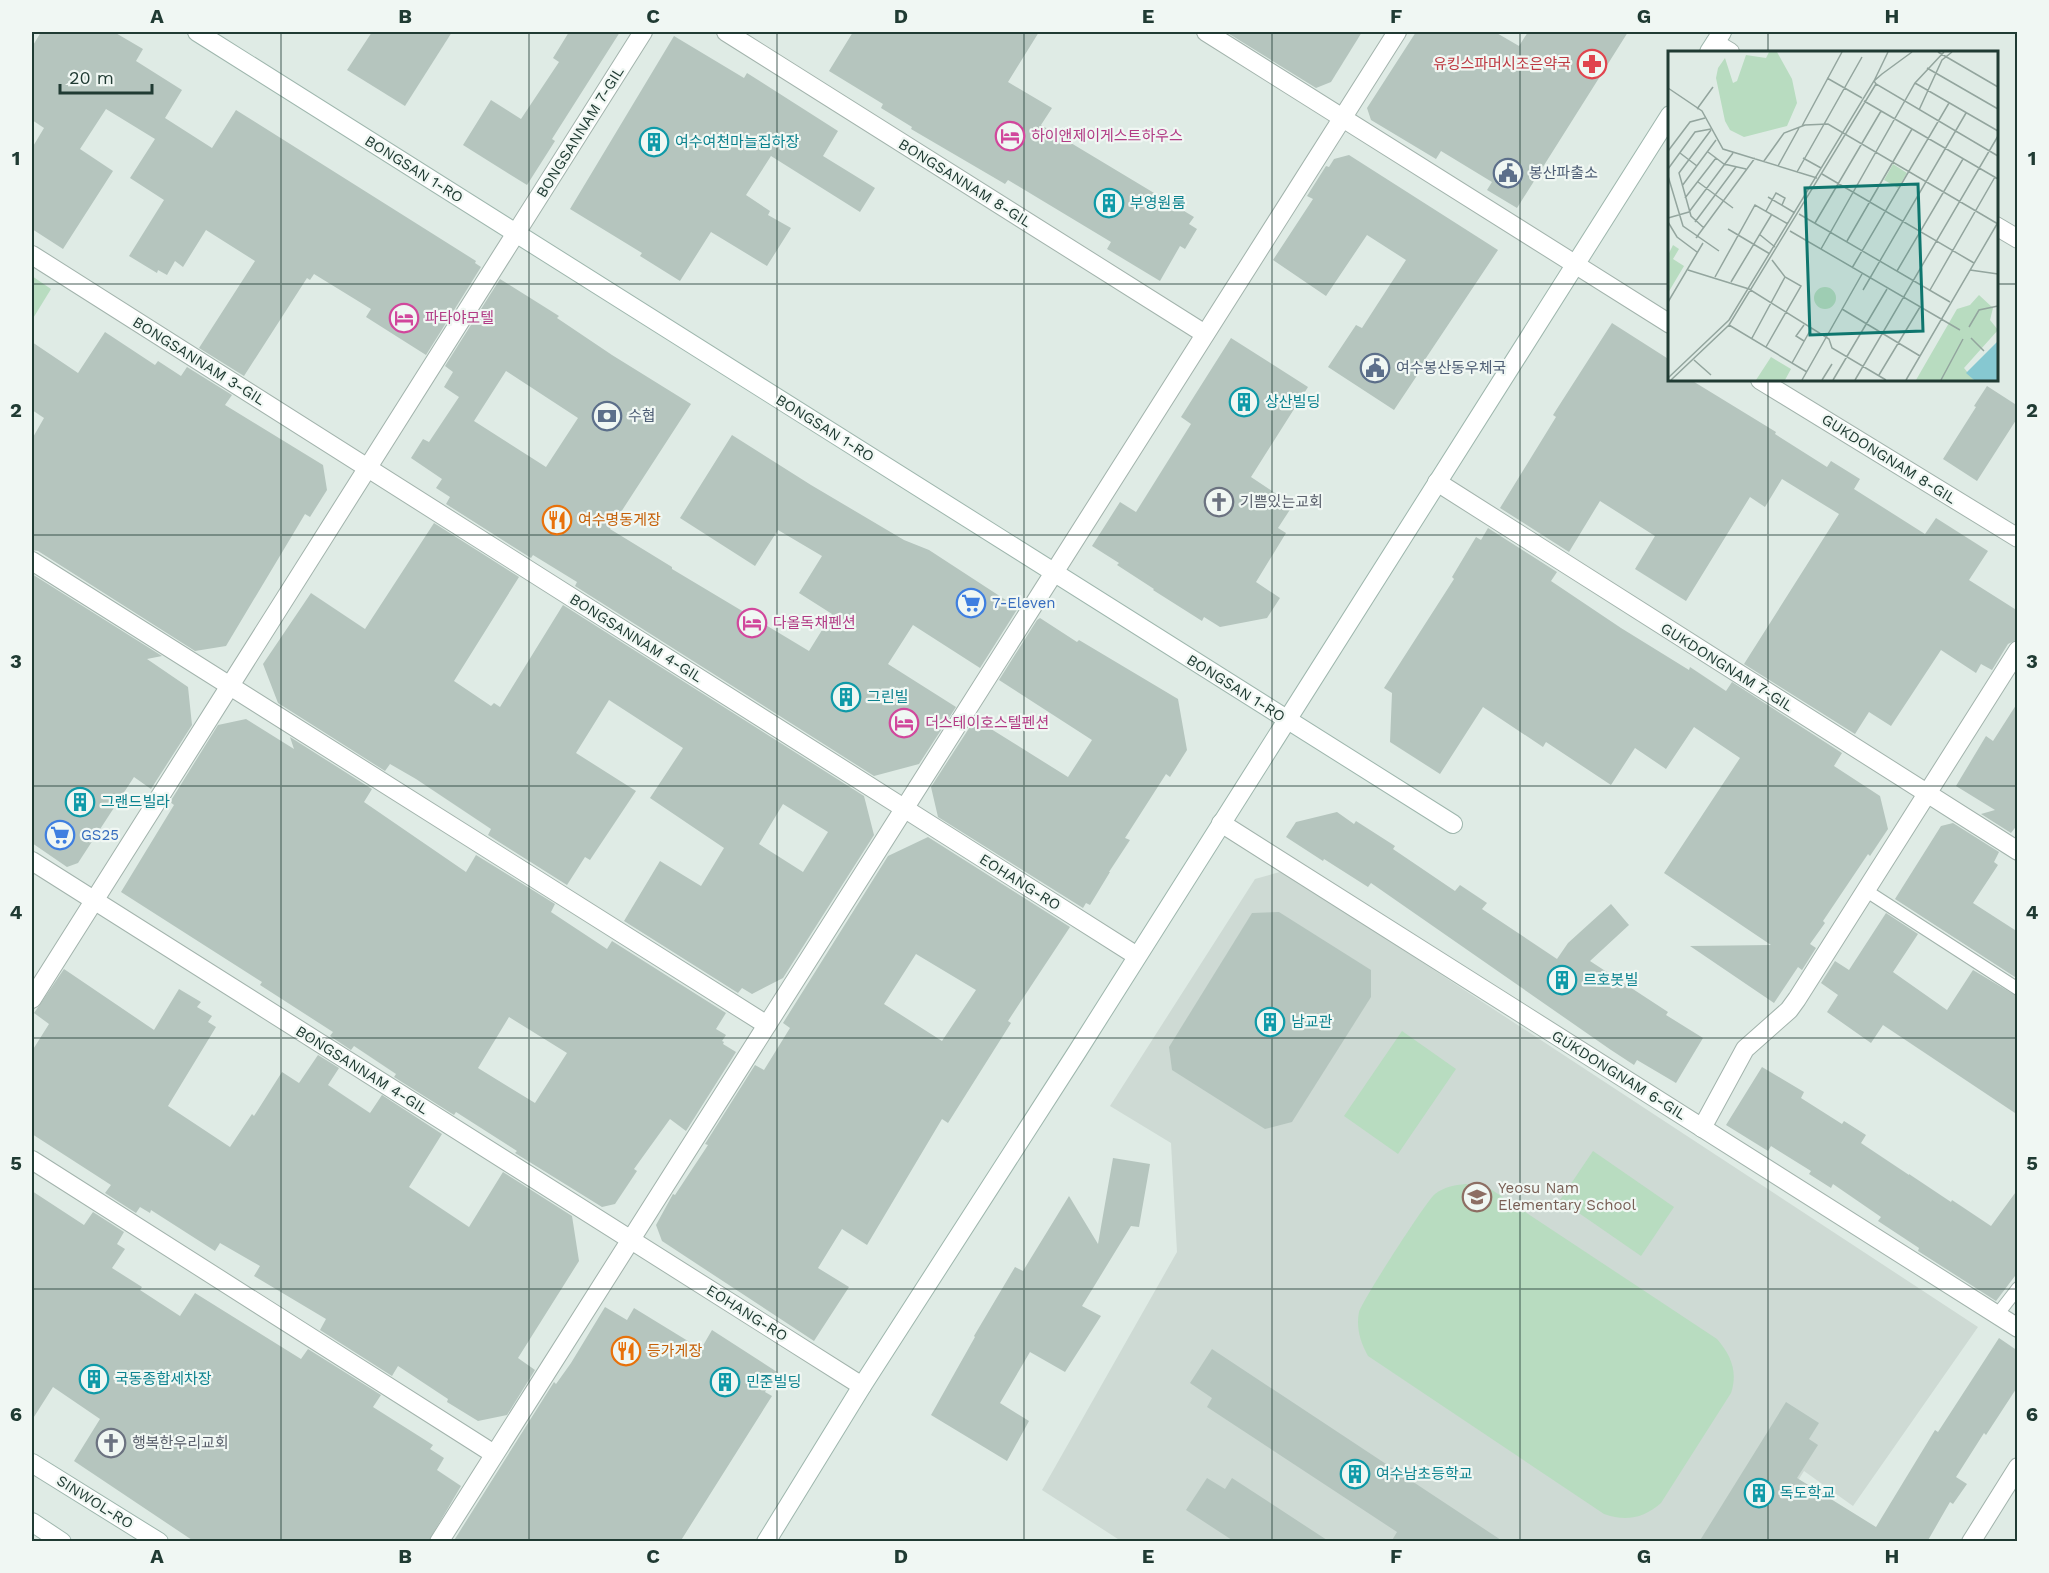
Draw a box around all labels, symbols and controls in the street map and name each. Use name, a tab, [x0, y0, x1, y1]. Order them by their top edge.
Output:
text: A	[150, 4, 164, 28]
text: B	[398, 4, 412, 28]
text: C	[646, 4, 660, 28]
text: D	[894, 4, 908, 28]
text: E	[1142, 4, 1154, 28]
text: F	[1390, 4, 1402, 28]
text: G	[1637, 4, 1651, 28]
text: H	[1885, 4, 1899, 28]
pharmacy icon: 유킹스파머시조은약국	[1576, 48, 1608, 80]
inset map	[1668, 51, 1998, 381]
place label: 유킹스파머시조은약국	[1433, 55, 1571, 73]
scale bar	[60, 57, 152, 95]
street label: BONGSANNAM 7-GIL	[532, 63, 628, 201]
text: 20 m	[69, 67, 114, 88]
hotel icon: 하이앤제이게스트하우스	[994, 120, 1026, 152]
building icon: 여수여천마늘집하장	[638, 126, 670, 158]
place label: 하이앤제이게스트하우스	[1031, 127, 1183, 145]
street label: BONGSAN 1-RO	[361, 132, 467, 206]
place label: 여수여천마늘집하장	[675, 133, 799, 151]
street label: BONGSANNAM 8-GIL	[895, 135, 1035, 231]
text: 1	[12, 146, 20, 170]
text: 1	[2028, 146, 2036, 170]
public building icon: 봉산파출소	[1492, 157, 1524, 189]
place label: 봉산파출소	[1529, 164, 1598, 182]
building icon: 부영원룸	[1093, 187, 1125, 219]
place label: 부영원룸	[1130, 194, 1185, 212]
hotel icon: 파타야모텔	[388, 302, 420, 334]
place label: 파타야모텔	[425, 309, 494, 327]
street label: BONGSANNAM 3-GIL	[129, 313, 269, 409]
public building icon: 여수봉산동우체국	[1359, 352, 1391, 384]
place label: 여수봉산동우체국	[1396, 359, 1506, 377]
building icon: 상산빌딩	[1228, 386, 1260, 418]
street label: BONGSAN 1-RO	[772, 391, 878, 465]
place label: 상산빌딩	[1265, 393, 1320, 411]
text: 2	[10, 398, 22, 422]
text: 2	[2026, 398, 2038, 422]
bank icon: 수협	[591, 400, 623, 432]
place label: 수협	[628, 407, 656, 425]
street label: GUKDONGNAM 8-GIL	[1818, 410, 1960, 508]
church icon: 기쁨있는교회	[1203, 486, 1235, 518]
place label: 기쁨있는교회	[1240, 493, 1323, 511]
restaurant icon: 여수명동게장	[541, 504, 573, 536]
place label: 여수명동게장	[578, 511, 661, 529]
supermarket icon: 7-Eleven	[955, 587, 987, 619]
street label: BONGSANNAM 4-GIL	[566, 590, 706, 686]
place label: 7-Eleven	[992, 594, 1056, 612]
hotel icon: 다올독채펜션	[736, 607, 768, 639]
place label: 다올독채펜션	[773, 614, 856, 632]
street label: GUKDONGNAM 7-GIL	[1657, 619, 1797, 715]
text: 3	[10, 649, 22, 673]
text: 3	[2026, 649, 2038, 673]
street label: BONGSAN 1-RO	[1183, 651, 1289, 725]
building icon: 그린빌	[830, 681, 862, 713]
place label: 그린빌	[867, 688, 908, 706]
hotel icon: 더스테이호스텔펜션	[888, 707, 920, 739]
place label: 더스테이호스텔펜션	[925, 714, 1049, 732]
building icon: 그랜드빌라	[64, 786, 96, 818]
place label: 그랜드빌라	[101, 793, 170, 811]
supermarket icon: GS25	[44, 819, 76, 851]
place label: GS25	[81, 826, 119, 844]
street label: EOHANG-RO	[976, 850, 1064, 914]
text: 4	[10, 900, 23, 924]
text: 4	[2026, 900, 2039, 924]
building icon: 르호봇빌	[1546, 964, 1578, 996]
place label: 르호봇빌	[1583, 971, 1638, 989]
building icon: 남교관	[1254, 1006, 1286, 1038]
place label: 남교관	[1291, 1013, 1333, 1031]
street label: BONGSANNAM 4-GIL	[292, 1022, 432, 1118]
street label: GUKDONGNAM 6-GIL	[1548, 1026, 1690, 1124]
text: 5	[10, 1151, 22, 1175]
text: 5	[2026, 1151, 2038, 1175]
place label: Yeosu Nam Elementary School	[1498, 1179, 1637, 1214]
school or university icon: Yeosu Nam Elementary School	[1461, 1181, 1493, 1213]
street label: EOHANG-RO	[703, 1281, 791, 1345]
restaurant icon: 등가게장	[610, 1335, 642, 1367]
place label: 등가게장	[647, 1342, 702, 1360]
building icon: 국동종합세차장	[78, 1363, 110, 1395]
building icon: 민준빌딩	[709, 1366, 741, 1398]
place label: 국동종합세차장	[115, 1370, 212, 1388]
place label: 민준빌딩	[746, 1373, 801, 1391]
text: 6	[10, 1402, 22, 1426]
text: 6	[2026, 1402, 2038, 1426]
church icon: 행복한우리교회	[95, 1427, 127, 1459]
place label: 행복한우리교회	[132, 1434, 229, 1452]
building icon: 여수남초등학교	[1339, 1458, 1371, 1490]
place label: 여수남초등학교	[1376, 1465, 1473, 1483]
street label: SINWOL-RO	[53, 1471, 137, 1533]
building icon: 독도학교	[1743, 1477, 1775, 1509]
place label: 독도학교	[1780, 1484, 1835, 1502]
text: A	[150, 1544, 164, 1568]
text: B	[398, 1544, 412, 1568]
text: C	[646, 1544, 660, 1568]
text: D	[894, 1544, 908, 1568]
text: E	[1142, 1544, 1154, 1568]
text: F	[1390, 1544, 1402, 1568]
text: G	[1637, 1544, 1651, 1568]
text: H	[1885, 1544, 1899, 1568]

